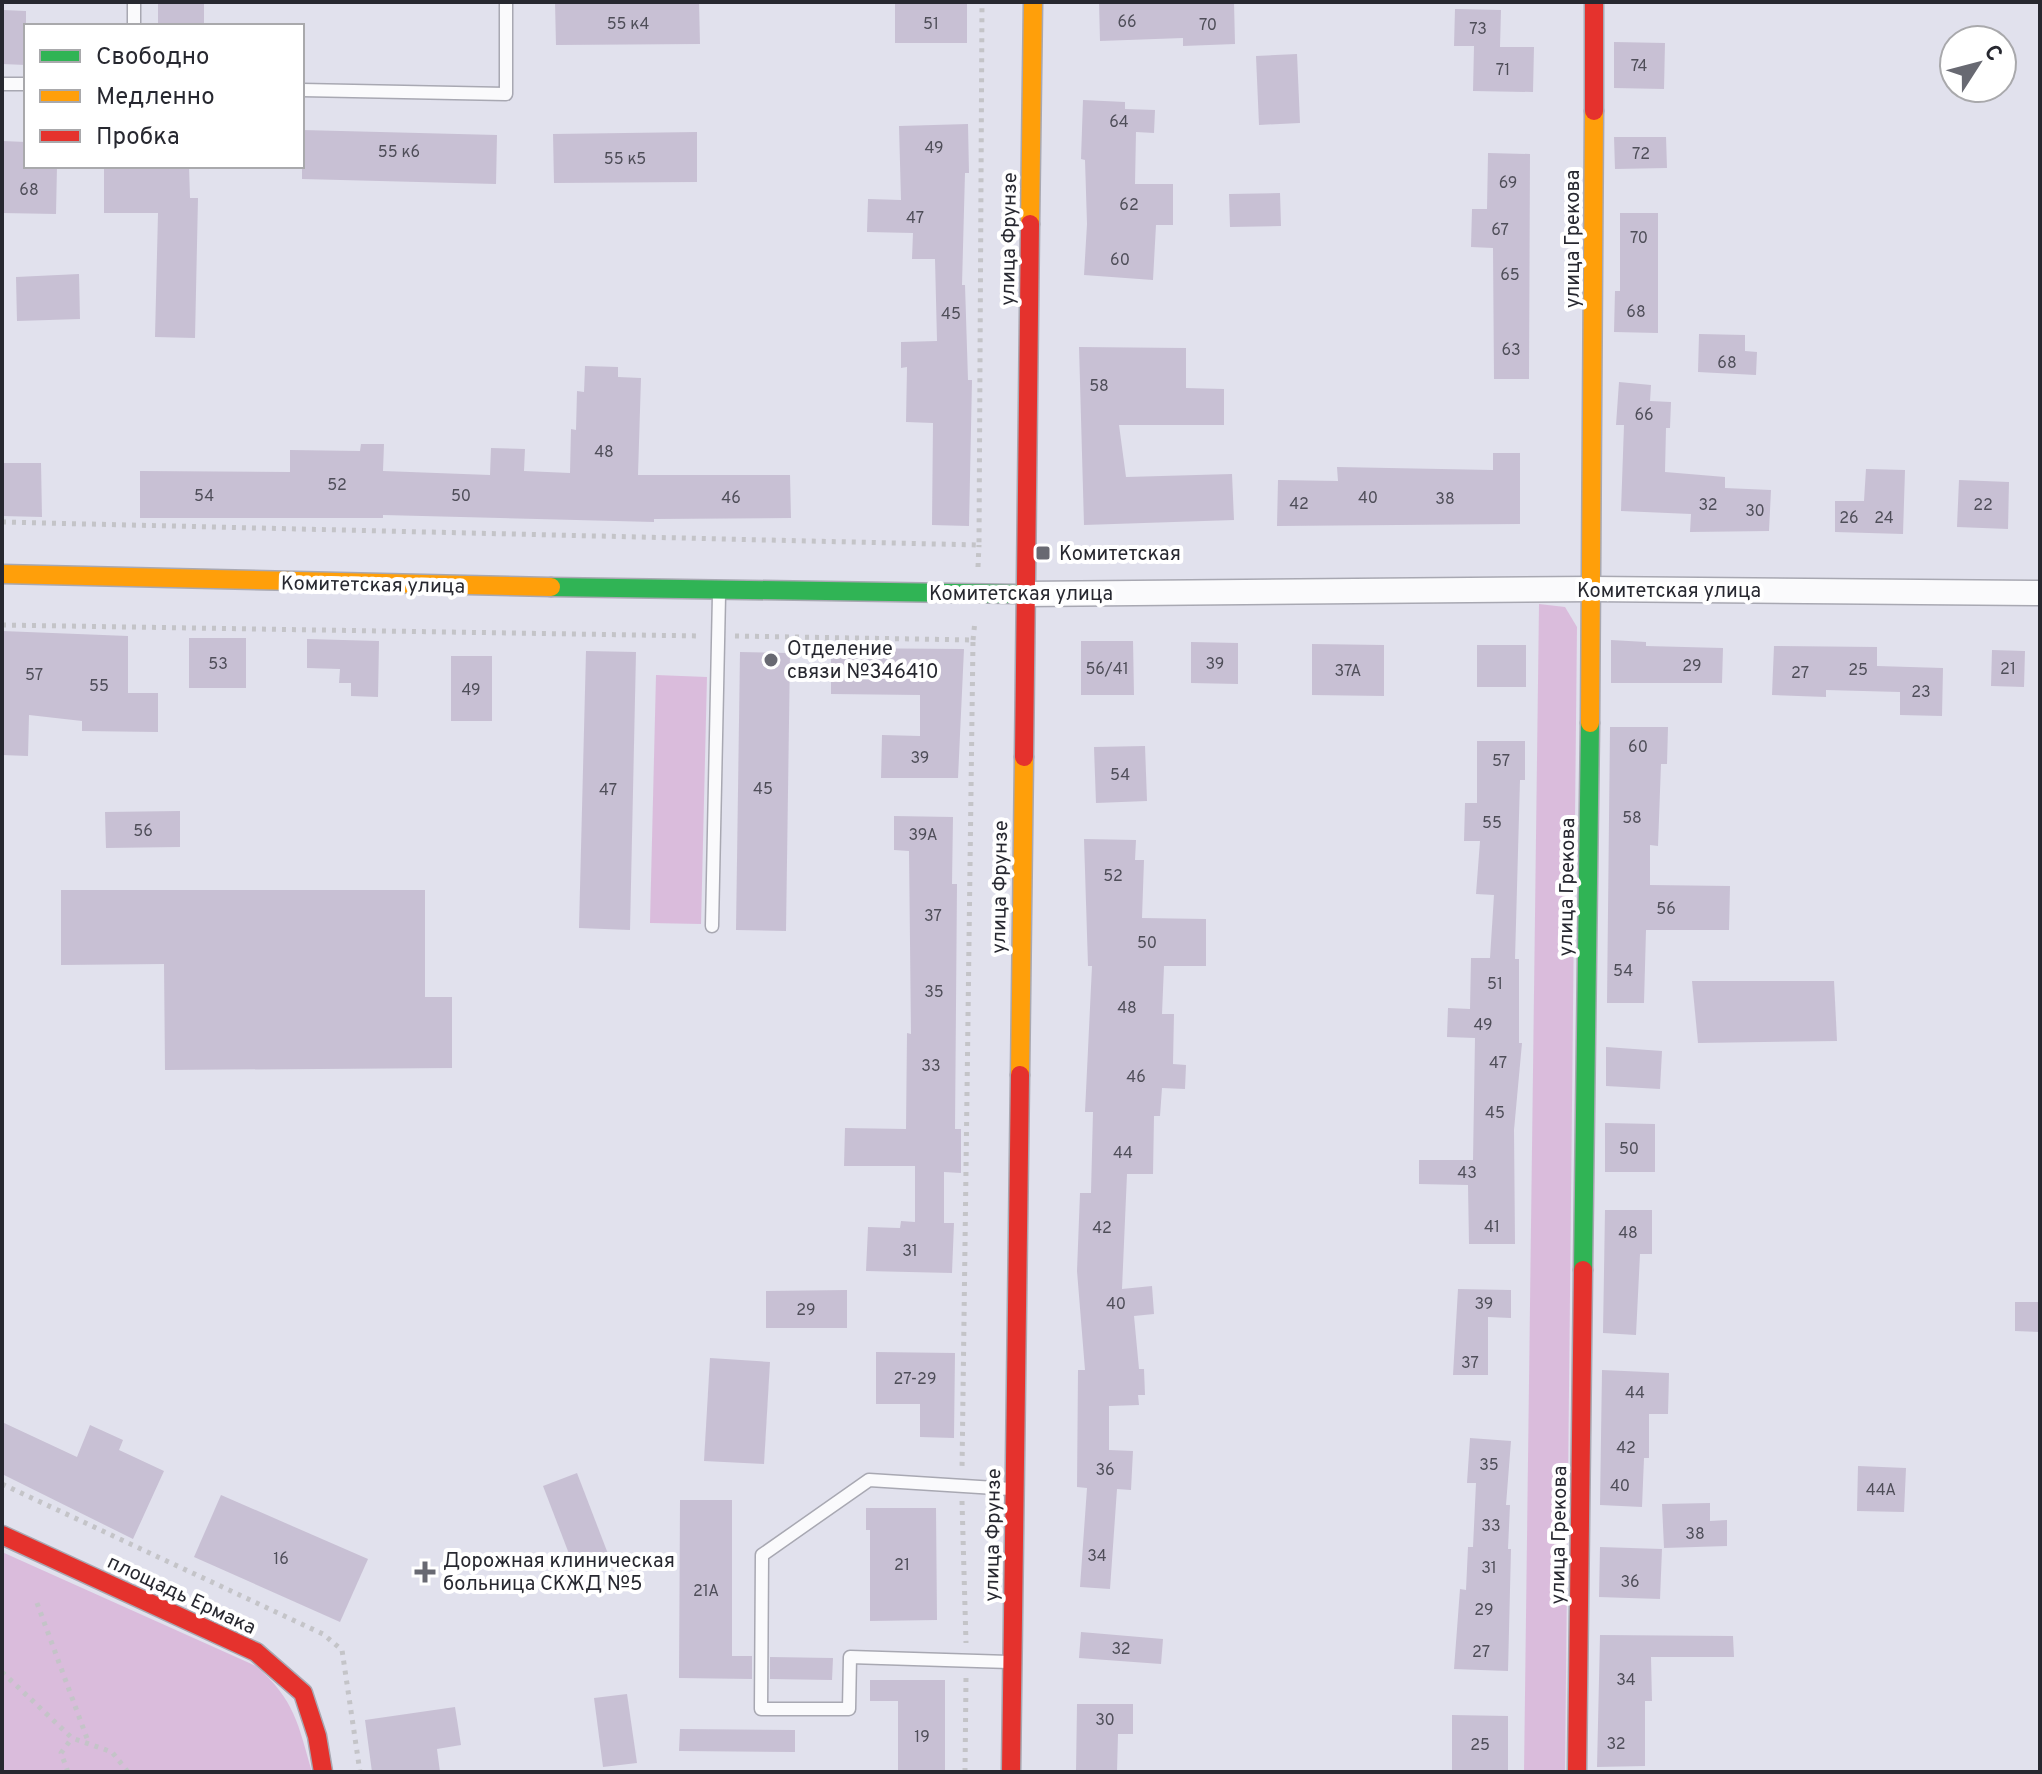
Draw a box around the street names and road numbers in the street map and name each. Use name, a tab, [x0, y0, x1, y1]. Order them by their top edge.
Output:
street label: улица Грекова	[1561, 170, 1587, 308]
street label: улица Фрунзе	[996, 172, 1024, 306]
street label: Комитетская улица	[281, 571, 465, 601]
street label: Комитетская улица	[1577, 579, 1761, 605]
street label: Комитетская улица	[929, 582, 1113, 608]
street label: улица Грекова	[1554, 818, 1582, 957]
street label: улица Фрунзе	[987, 820, 1015, 954]
street label: улица Грекова	[1546, 1466, 1574, 1605]
street label: улица Фрунзе	[980, 1468, 1008, 1602]
street label: площадь Ермака	[103, 1550, 260, 1642]

